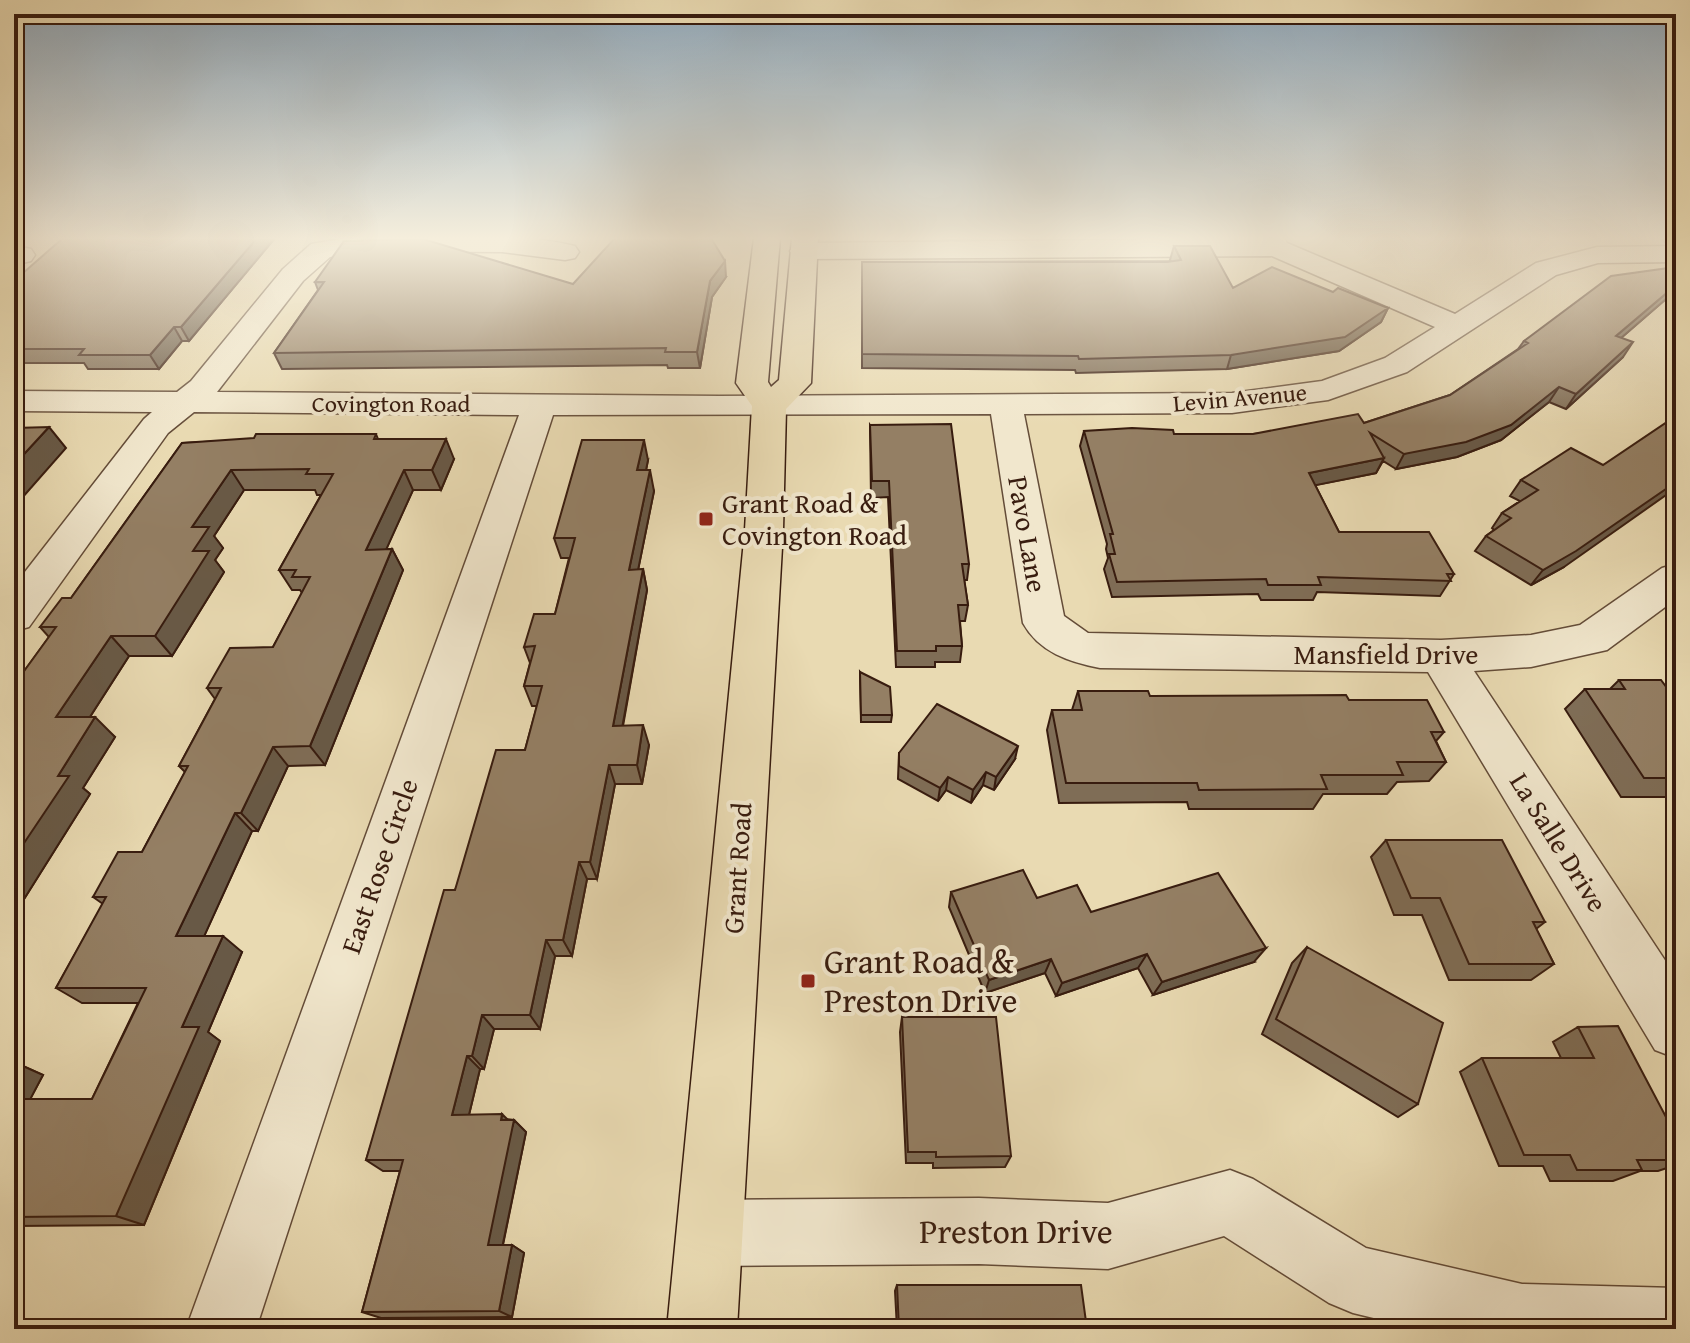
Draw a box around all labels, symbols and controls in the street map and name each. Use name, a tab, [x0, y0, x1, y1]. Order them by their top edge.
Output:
street label: Levin Avenue	[1172, 374, 1308, 421]
street label: Covington Road	[312, 386, 470, 421]
street label: Pavo Lane	[998, 473, 1059, 595]
place label: Grant Road & Covington Road	[722, 482, 907, 555]
marker: Grant Road & Covington Road	[697, 510, 715, 528]
street label: Mansfield Drive	[1294, 633, 1478, 674]
street label: La Salle Drive	[1500, 764, 1619, 920]
street label: East Rose Circle	[329, 773, 428, 959]
street label: Grant Road	[711, 801, 762, 935]
place label: Grant Road & Preston Drive	[824, 936, 1017, 1024]
marker: Grant Road & Preston Drive	[799, 972, 817, 990]
street label: Preston Drive	[919, 1206, 1113, 1255]

